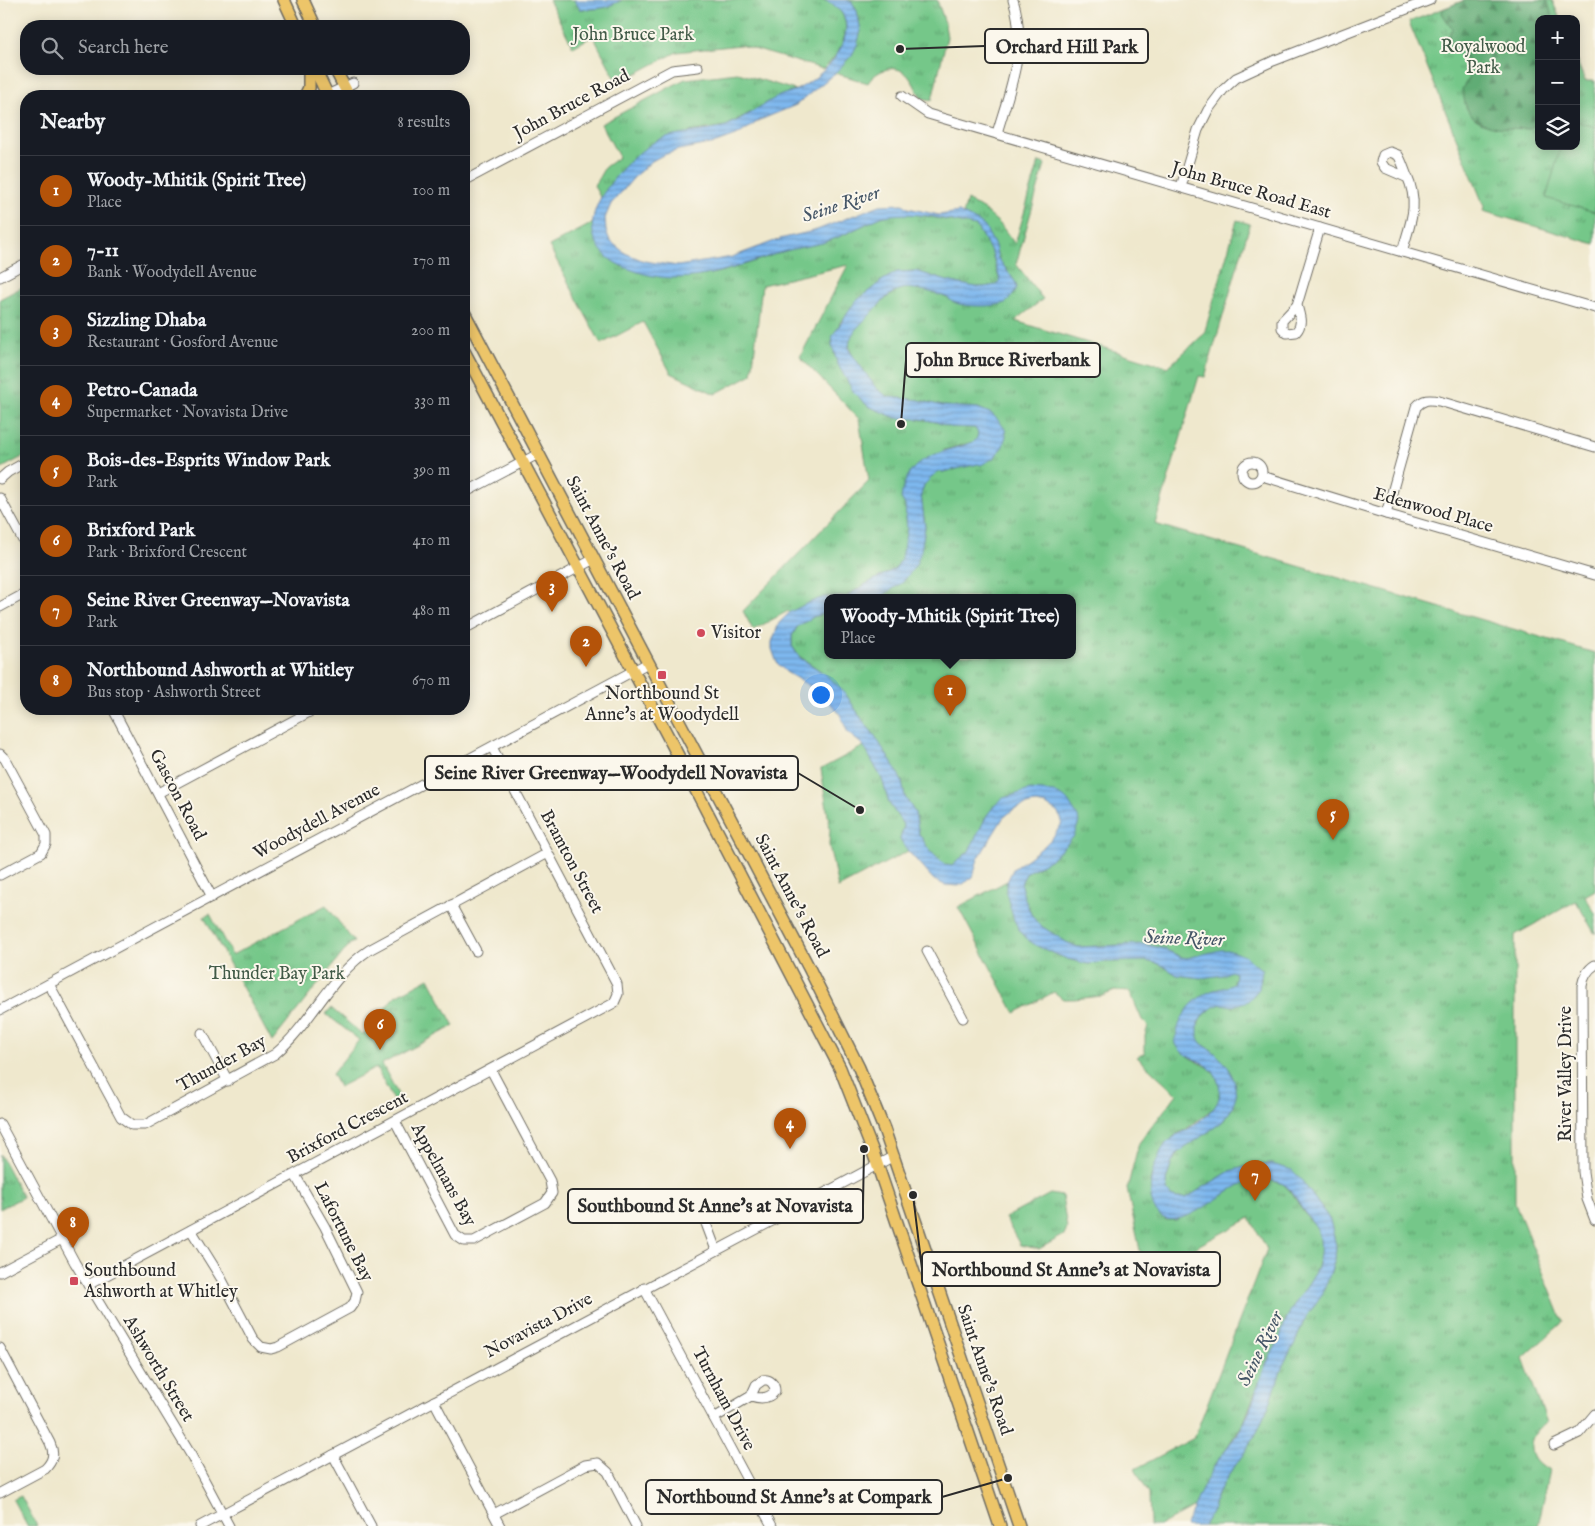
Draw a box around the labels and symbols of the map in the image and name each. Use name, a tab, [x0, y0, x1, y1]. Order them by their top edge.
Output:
park label: John Bruce Park	[570, 24, 694, 47]
callout: Orchard Hill Park	[985, 29, 1148, 63]
text: Orchard Hill Park	[996, 36, 1139, 60]
park label: Royalwood Park	[1441, 36, 1526, 80]
street label: John Bruce Road	[508, 65, 634, 146]
street label: John Bruce Road East	[1167, 157, 1333, 225]
water label: Seine River	[799, 181, 884, 229]
callout: John Bruce Riverbank	[906, 343, 1100, 377]
text: John Bruce Riverbank	[913, 349, 1091, 373]
street label: Saint Anne's Road	[560, 472, 644, 604]
street label: Edenwood Place	[1370, 483, 1496, 539]
pin: 3	[536, 571, 568, 612]
place label: Visitor	[710, 622, 761, 645]
pin: 2	[570, 626, 602, 667]
marker: Visitor	[695, 627, 707, 639]
marker: Northbound St Anne's at Woodydell	[656, 669, 668, 681]
pin: 1	[934, 675, 966, 716]
your location	[808, 682, 834, 708]
place label: Northbound St Anne's at Woodydell	[584, 683, 739, 727]
street label: Gascon Road	[143, 745, 211, 845]
callout: Seine River Greenway—Woodydell Novavista	[425, 756, 798, 790]
text: Seine River Greenway—Woodydell Novavista	[435, 762, 788, 786]
street label: Woodydell Avenue	[250, 779, 384, 865]
pin: 5	[1317, 799, 1349, 840]
street label: Bramton Street	[534, 806, 608, 918]
street label: Saint Anne's Road	[749, 830, 833, 962]
water label: Seine River	[1143, 926, 1226, 952]
park label: Thunder Bay Park	[209, 963, 346, 986]
street label: River Valley Drive	[1555, 1006, 1578, 1142]
pin: 6	[364, 1009, 396, 1050]
street label: Thunder Bay	[173, 1030, 271, 1098]
street label: Brixford Crescent	[283, 1086, 413, 1170]
pin: 4	[774, 1108, 806, 1149]
street label: Appelmans Bay	[405, 1118, 481, 1231]
pin: 7	[1239, 1160, 1271, 1201]
street label: Lafortune Bay	[308, 1178, 378, 1286]
callout: Southbound St Anne's at Novavista	[568, 1189, 863, 1223]
text: Southbound St Anne's at Novavista	[577, 1195, 853, 1219]
pin: 8	[57, 1207, 89, 1248]
callout: Northbound St Anne's at Novavista	[922, 1252, 1220, 1286]
text: Northbound St Anne's at Novavista	[931, 1259, 1211, 1283]
place label: Southbound Ashworth at Whitley	[83, 1260, 238, 1304]
marker: Southbound Ashworth at Whitley	[68, 1275, 80, 1287]
street label: Novavista Drive	[481, 1288, 597, 1364]
street label: Saint Anne's Road	[951, 1302, 1017, 1439]
water label: Seine River	[1233, 1306, 1290, 1390]
street label: Ashworth Street	[117, 1311, 199, 1426]
street label: Turnham Drive	[686, 1343, 760, 1455]
callout: Northbound St Anne's at Compark	[646, 1480, 942, 1514]
text: Northbound St Anne's at Compark	[655, 1486, 933, 1510]

